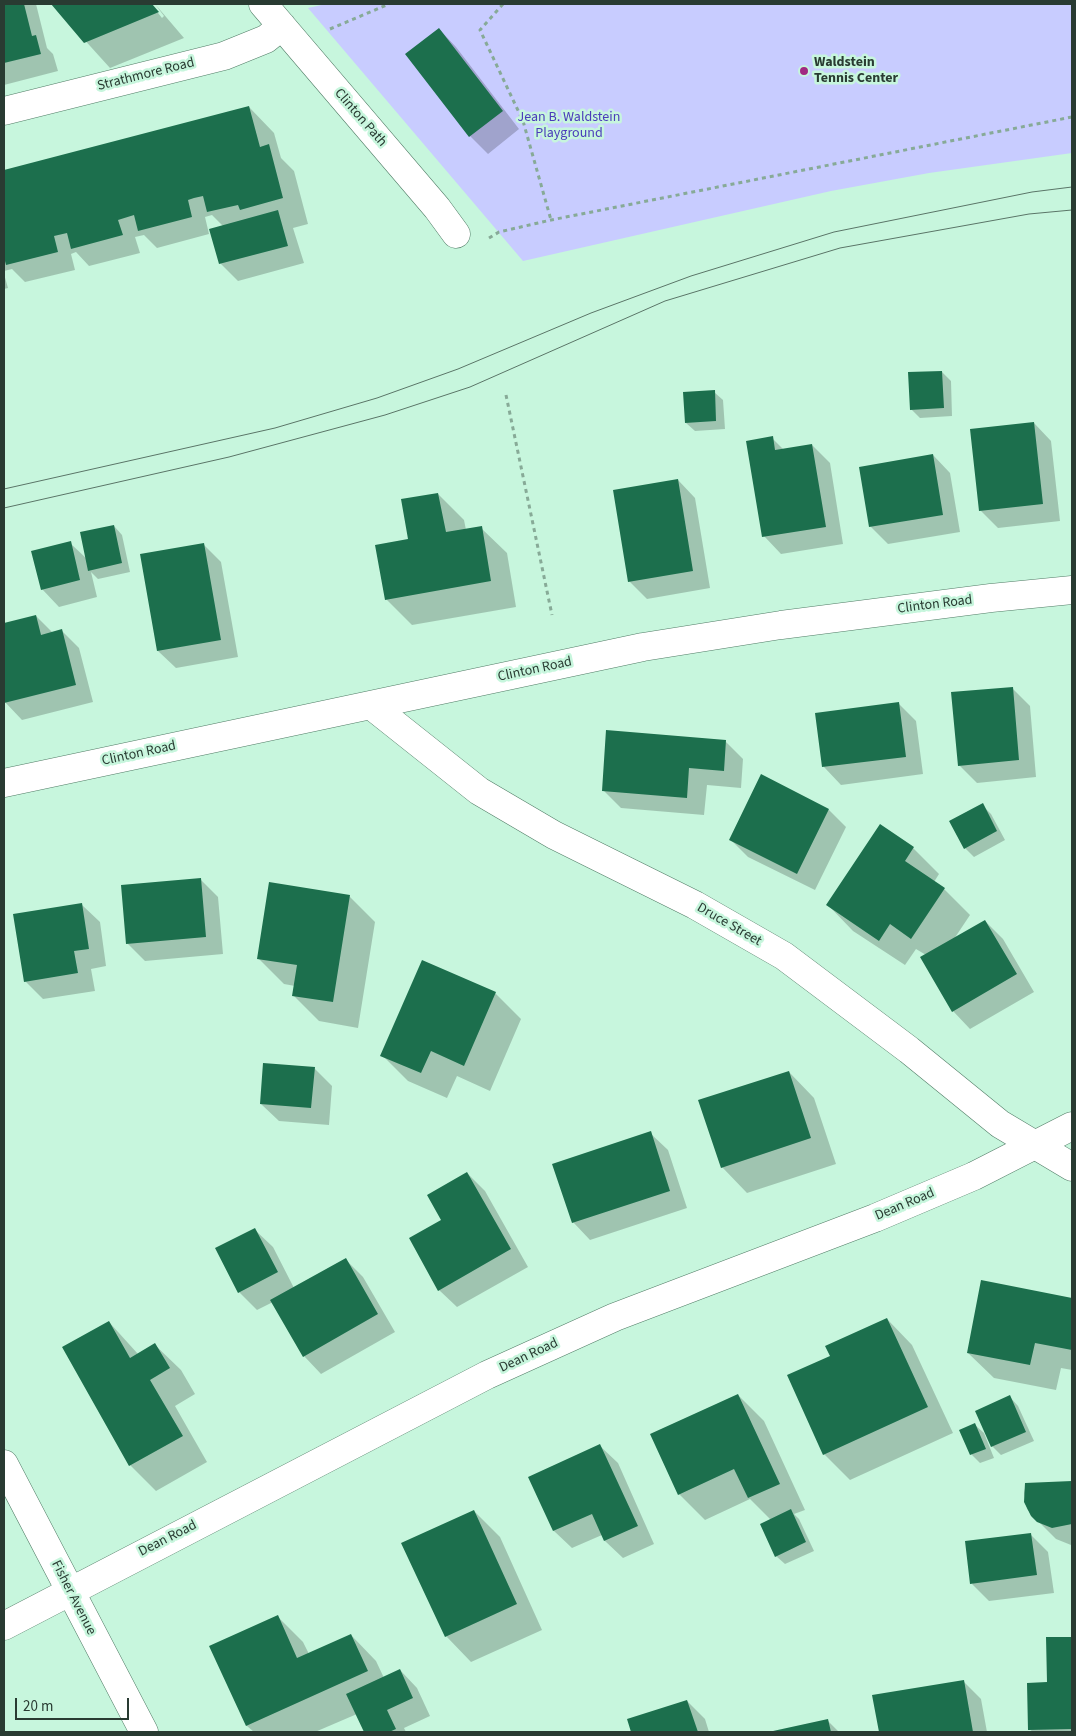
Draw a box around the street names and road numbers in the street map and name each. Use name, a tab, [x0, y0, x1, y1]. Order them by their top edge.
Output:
street label: Strathmore Road	[96, 55, 196, 95]
street label: Clinton Path	[330, 85, 390, 151]
street label: Clinton Road	[897, 592, 973, 618]
street label: Clinton Road	[496, 654, 574, 686]
street label: Clinton Road	[100, 738, 178, 770]
street label: Druce Street	[694, 900, 764, 950]
street label: Dean Road	[873, 1185, 937, 1225]
street label: Dean Road	[497, 1335, 561, 1377]
street label: Dean Road	[136, 1517, 200, 1561]
street label: Fisher Avenue	[47, 1558, 99, 1638]

